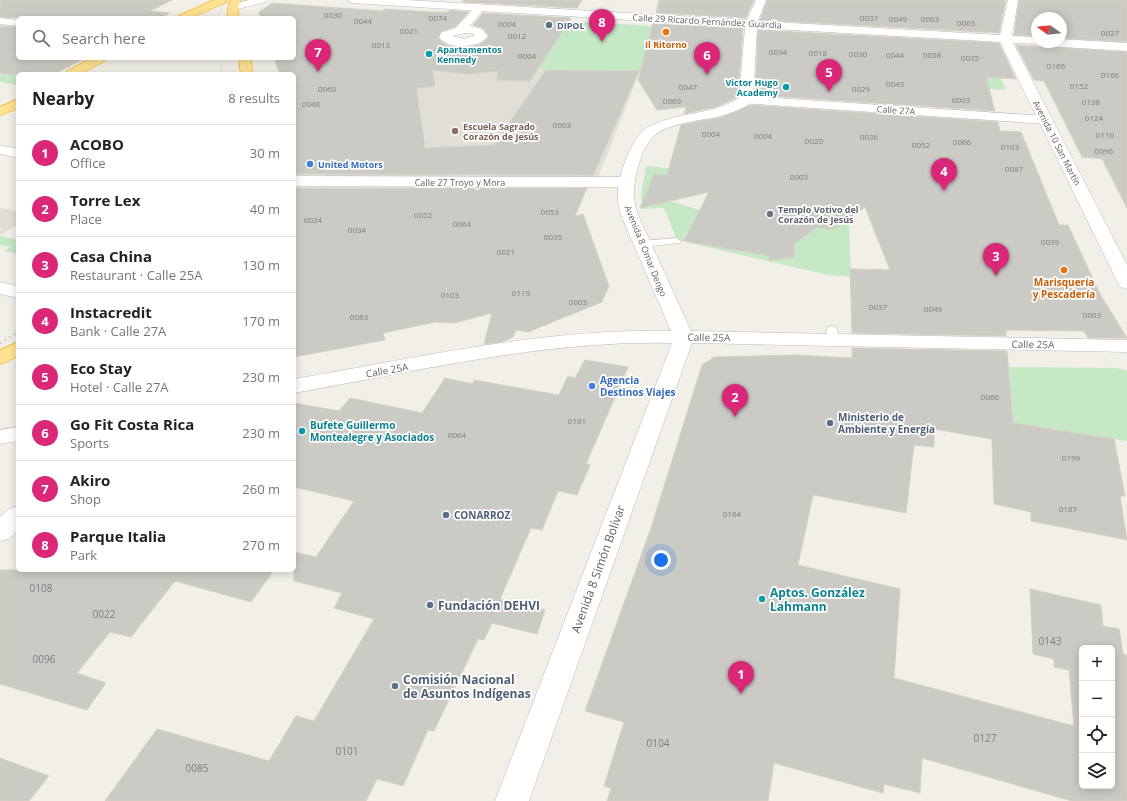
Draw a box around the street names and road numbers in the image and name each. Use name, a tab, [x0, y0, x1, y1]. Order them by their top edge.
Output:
street label: Calle 29 Ricardo Fernández Guardia	[632, 11, 782, 31]
street label: Avenida 10 San Martín	[1030, 98, 1084, 188]
street label: Calle 27A	[876, 102, 916, 118]
street label: Calle 27 Troyo y Mora	[415, 176, 505, 189]
street label: Avenida 8 Omar Dengo	[622, 204, 670, 298]
street label: Calle 25A	[687, 330, 731, 344]
street label: Calle 25A	[1011, 337, 1055, 351]
street label: Calle 25A	[365, 359, 410, 381]
street label: Avenida 8 Simón Bolívar	[567, 503, 629, 635]

